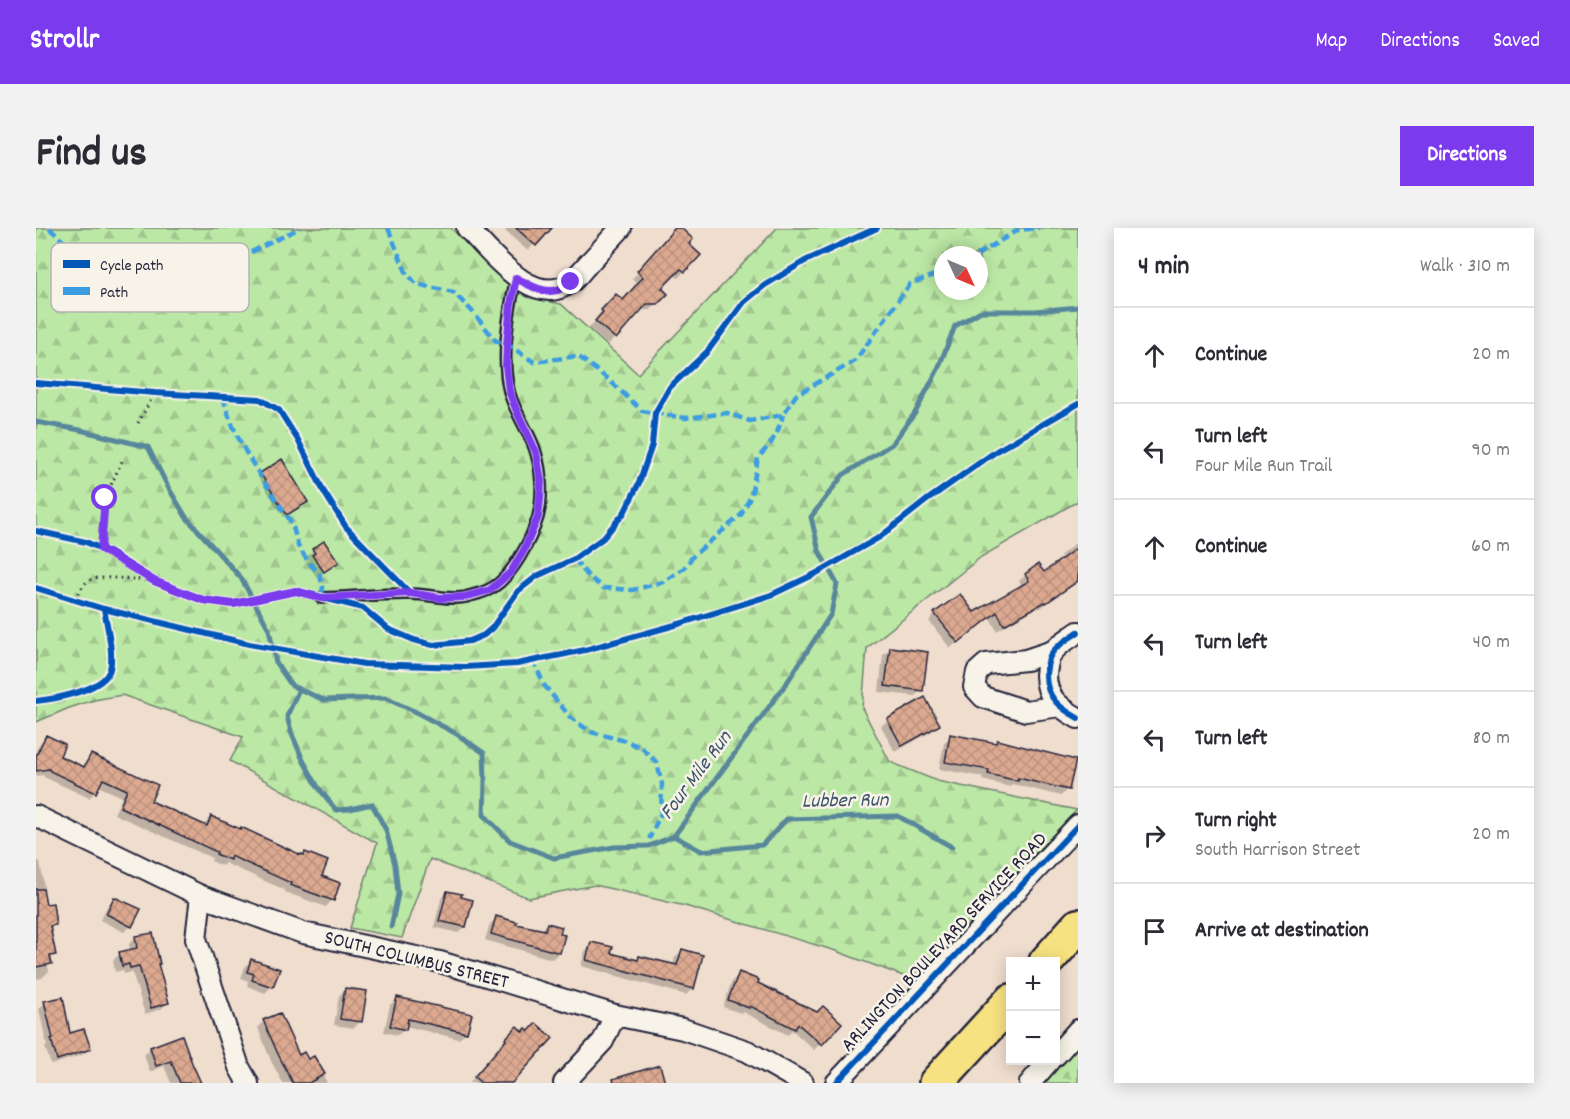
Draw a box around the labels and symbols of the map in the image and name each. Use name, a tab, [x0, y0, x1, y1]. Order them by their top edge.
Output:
legend	[51, 243, 249, 312]
north arrow	[934, 246, 988, 300]
text: Cycle path	[100, 255, 163, 278]
route end	[557, 268, 583, 294]
text: Path	[100, 282, 128, 305]
route start	[91, 484, 117, 510]
water label: Four Mile Run	[654, 724, 741, 827]
water label: Lubber Run	[801, 786, 890, 818]
street label: ARLINGTON BOULEVARD SERVICE ROAD	[835, 827, 1055, 1059]
street label: SOUTH COLUMBUS STREET	[321, 925, 511, 997]

